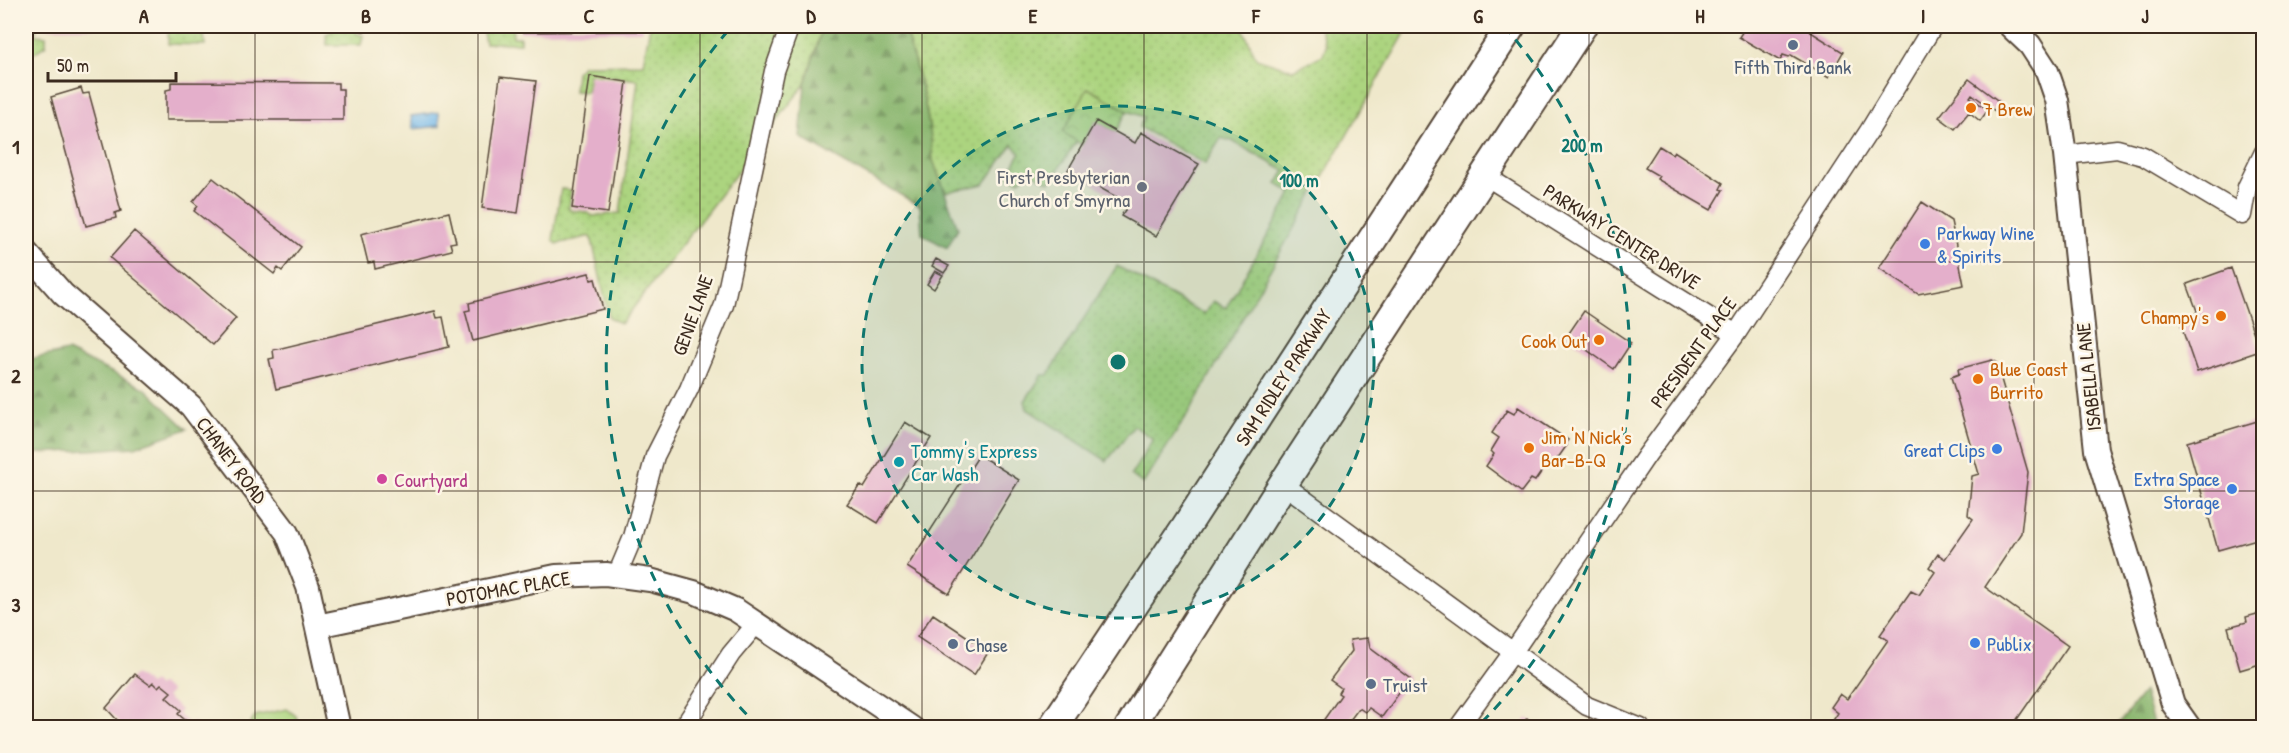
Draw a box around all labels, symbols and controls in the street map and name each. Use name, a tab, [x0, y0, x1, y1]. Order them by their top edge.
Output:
text: A	[139, 2, 149, 29]
text: B	[361, 2, 371, 29]
text: C	[584, 2, 595, 29]
text: D	[806, 2, 816, 29]
text: E	[1029, 2, 1038, 29]
text: F	[1251, 2, 1261, 29]
text: G	[1473, 2, 1483, 29]
text: H	[1695, 2, 1705, 29]
text: I	[1921, 2, 1925, 29]
text: J	[2141, 2, 2149, 29]
marker: Fifth Third Bank	[1786, 38, 1800, 52]
scale bar	[48, 45, 176, 83]
text: 50 m	[57, 53, 89, 78]
place label: Fifth Third Bank	[1734, 53, 1851, 80]
place label: 7 Brew	[1983, 95, 2033, 122]
marker: 7 Brew	[1964, 101, 1978, 115]
text: 1	[12, 133, 20, 160]
text: 200 m	[1562, 133, 1602, 158]
place label: First Presbyterian Church of Smyrna	[997, 163, 1130, 213]
text: 100 m	[1279, 168, 1319, 193]
street label: PARKWAY CENTER DRIVE	[1538, 177, 1706, 295]
marker: First Presbyterian Church of Smyrna	[1135, 180, 1149, 194]
place label: Parkway Wine & Spirits	[1937, 219, 2034, 269]
marker: Parkway Wine & Spirits	[1918, 237, 1932, 251]
street label: GENIE LANE	[665, 271, 719, 359]
street label: PRESIDENT PLACE	[1644, 291, 1743, 413]
street label: SAM RIDLEY PARKWAY	[1229, 303, 1338, 451]
place label: Champy's	[2140, 303, 2209, 330]
marker: Champy's	[2214, 309, 2228, 323]
street label: ISABELLA LANE	[2069, 321, 2107, 432]
place label: Cook Out	[1521, 327, 1588, 354]
marker: Cook Out	[1592, 333, 1606, 347]
centre of rings	[1108, 352, 1128, 372]
place label: Blue Coast Burrito	[1990, 355, 2069, 405]
text: 2	[11, 362, 21, 389]
marker: Blue Coast Burrito	[1971, 372, 1985, 386]
street label: CHANEY ROAD	[190, 411, 274, 509]
place label: Jim 'N Nick's Bar-B-Q	[1541, 423, 1632, 473]
place label: Great Clips	[1903, 436, 1985, 463]
place label: Tommy's Express Car Wash	[911, 437, 1037, 487]
marker: Jim 'N Nick's Bar-B-Q	[1522, 441, 1536, 455]
marker: Great Clips	[1990, 442, 2004, 456]
marker: Tommy's Express Car Wash	[892, 455, 906, 469]
place label: Extra Space Storage	[2134, 465, 2220, 515]
place label: Courtyard	[394, 466, 468, 493]
marker: Courtyard	[375, 472, 389, 486]
marker: Extra Space Storage	[2225, 482, 2239, 496]
street label: POTOMAC PLACE	[444, 564, 572, 612]
text: 3	[12, 591, 21, 618]
place label: Publix	[1987, 630, 2032, 657]
place label: Chase	[965, 631, 1008, 658]
marker: Publix	[1968, 636, 1982, 650]
marker: Chase	[946, 637, 960, 651]
place label: Truist	[1383, 671, 1428, 698]
marker: Truist	[1364, 677, 1378, 691]

